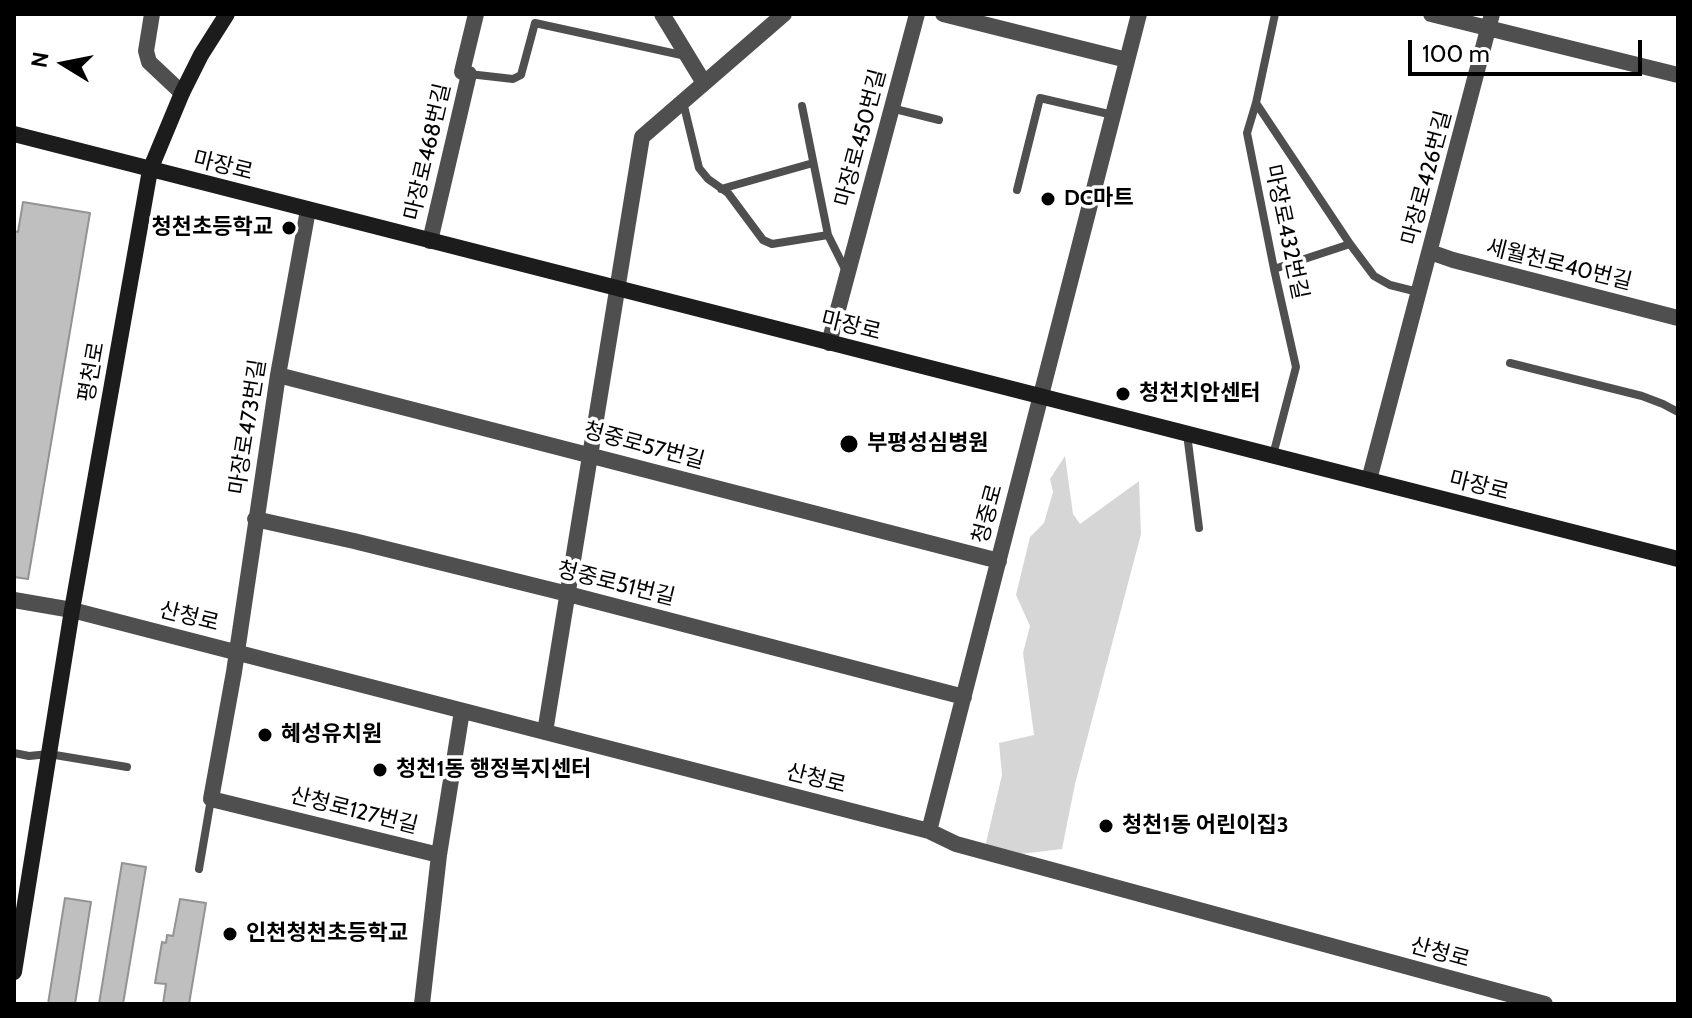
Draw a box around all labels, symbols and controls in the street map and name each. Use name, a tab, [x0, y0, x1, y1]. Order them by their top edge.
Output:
north arrow	[24, 24, 104, 104]
scale bar	[1412, 24, 1646, 74]
text: 100 m	[1422, 39, 1490, 68]
text: N	[25, 50, 55, 70]
street label: 마장로450번길	[830, 66, 892, 210]
street label: 마장로468번길	[399, 81, 457, 223]
street label: 마장로426번길	[1396, 108, 1458, 248]
street label: 마장로	[190, 146, 256, 186]
street label: 마장로432번길	[1259, 162, 1313, 302]
place label: DC마트	[1064, 186, 1134, 212]
marker: DC마트	[1039, 190, 1057, 208]
place label: 청천초등학교	[152, 215, 273, 241]
marker: 청천초등학교	[280, 219, 298, 237]
street label: 세월천로40번길	[1483, 234, 1635, 296]
street label: 마장로	[818, 306, 884, 346]
street label: 평천로	[74, 340, 110, 404]
street label: 마장로473번길	[224, 357, 272, 497]
place label: 청천치안센터	[1139, 381, 1260, 407]
marker: 청천치안센터	[1114, 385, 1132, 403]
street label: 청중로57번길	[581, 417, 707, 475]
place label: 부평성심병원	[867, 431, 988, 457]
marker: 부평성심병원	[838, 433, 860, 455]
street label: 마장로	[1446, 466, 1512, 506]
street label: 청중로	[967, 481, 1009, 547]
street label: 청중로51번길	[554, 557, 678, 611]
street label: 산청로	[156, 597, 222, 637]
place label: 혜성유치원	[281, 722, 382, 748]
marker: 혜성유치원	[256, 726, 274, 744]
place label: 청천1동 행정복지센터	[396, 757, 591, 783]
street label: 산청로	[783, 759, 849, 799]
marker: 청천1동 행정복지센터	[371, 761, 389, 779]
street label: 산청로127번길	[287, 782, 421, 840]
place label: 청천1동 어린이집3	[1122, 813, 1289, 839]
marker: 청천1동 어린이집3	[1097, 817, 1115, 835]
place label: 인천청천초등학교	[246, 921, 408, 947]
marker: 인천청천초등학교	[221, 925, 239, 943]
street label: 산청로	[1407, 932, 1473, 974]

